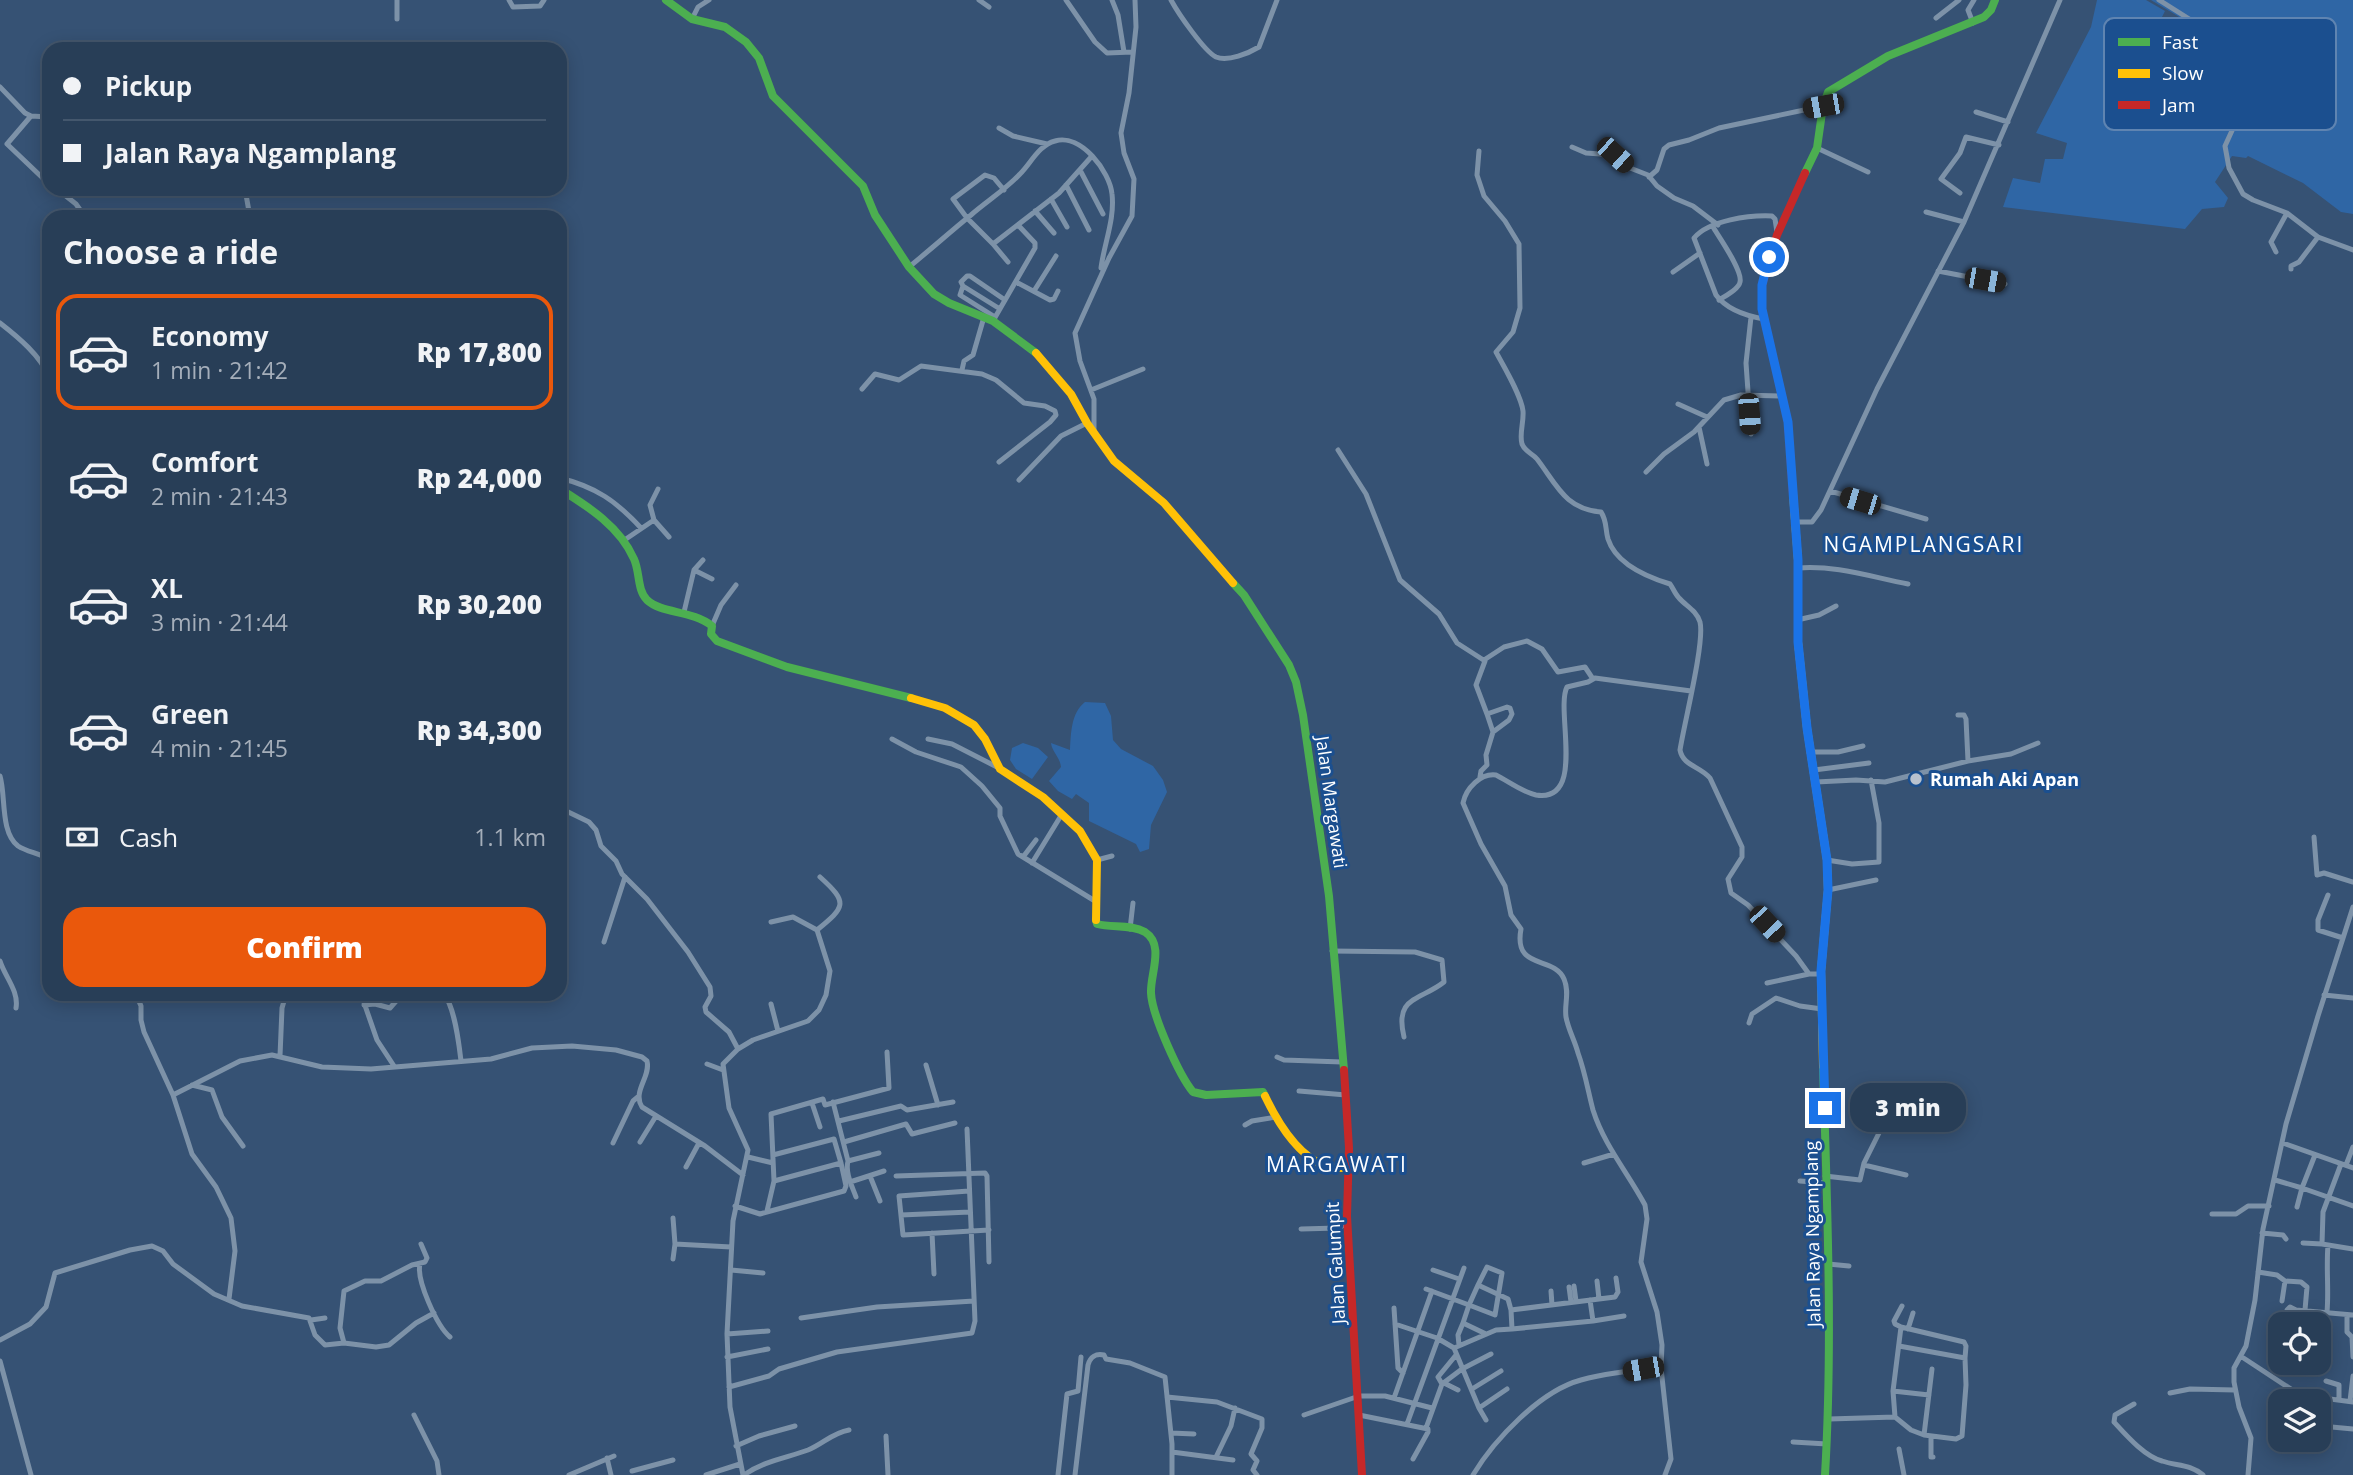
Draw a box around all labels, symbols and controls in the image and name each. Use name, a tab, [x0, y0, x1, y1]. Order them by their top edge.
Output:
legend	[2104, 18, 2336, 130]
text: Fast	[2162, 29, 2198, 55]
text: Slow	[2162, 60, 2204, 86]
text: Pickup	[105, 68, 192, 104]
car	[1801, 92, 1846, 120]
text: Jam	[2160, 92, 2195, 118]
car	[1593, 133, 1638, 177]
text: Jalan Raya Ngamplang	[105, 135, 396, 171]
text: Choose a ride	[63, 230, 278, 273]
route start	[1753, 241, 1785, 273]
car	[1963, 266, 2008, 294]
text: Economy	[151, 318, 269, 354]
icon: car	[67, 321, 130, 384]
text: Rp 17,800	[417, 334, 542, 370]
text: 1 min · 21:42	[151, 354, 288, 386]
car	[1738, 392, 1761, 436]
text: Comfort	[151, 444, 258, 480]
icon: car	[67, 447, 130, 510]
text: Rp 24,000	[417, 460, 542, 496]
text: 2 min · 21:43	[151, 480, 288, 512]
car	[1837, 485, 1884, 517]
district label: NGAMPLANGSARI	[1824, 530, 2024, 558]
text: XL	[151, 570, 183, 606]
icon: car	[67, 573, 130, 636]
text: Rp 30,200	[417, 586, 542, 622]
text: 3 min · 21:44	[151, 606, 288, 638]
text: Green	[151, 696, 229, 732]
icon: car	[67, 699, 130, 762]
text: Rp 34,300	[417, 712, 542, 748]
text: 4 min · 21:45	[151, 732, 288, 764]
street label: Jalan Margawati	[1311, 732, 1353, 870]
place label: Rumah Aki Apan	[1930, 767, 2079, 791]
marker: Rumah Aki Apan	[1908, 771, 1924, 787]
icon: cash	[63, 818, 101, 856]
text: Cash	[119, 819, 178, 855]
text: 1.1 km	[474, 821, 546, 853]
car	[1745, 901, 1790, 947]
button: Confirm	[63, 907, 546, 987]
callout: 3 min	[1850, 1084, 1965, 1132]
text: 3 min	[1875, 1091, 1941, 1123]
route end	[1809, 1092, 1841, 1124]
street label: Jalan Raya Ngamplang	[1798, 1140, 1826, 1329]
district label: MARGAWATI	[1266, 1150, 1408, 1178]
street label: Jalan Galumpit	[1320, 1201, 1350, 1327]
map controls	[2268, 1312, 2331, 1452]
button: locate	[2268, 1312, 2331, 1375]
car	[1621, 1355, 1666, 1383]
button: layers	[2268, 1389, 2331, 1452]

